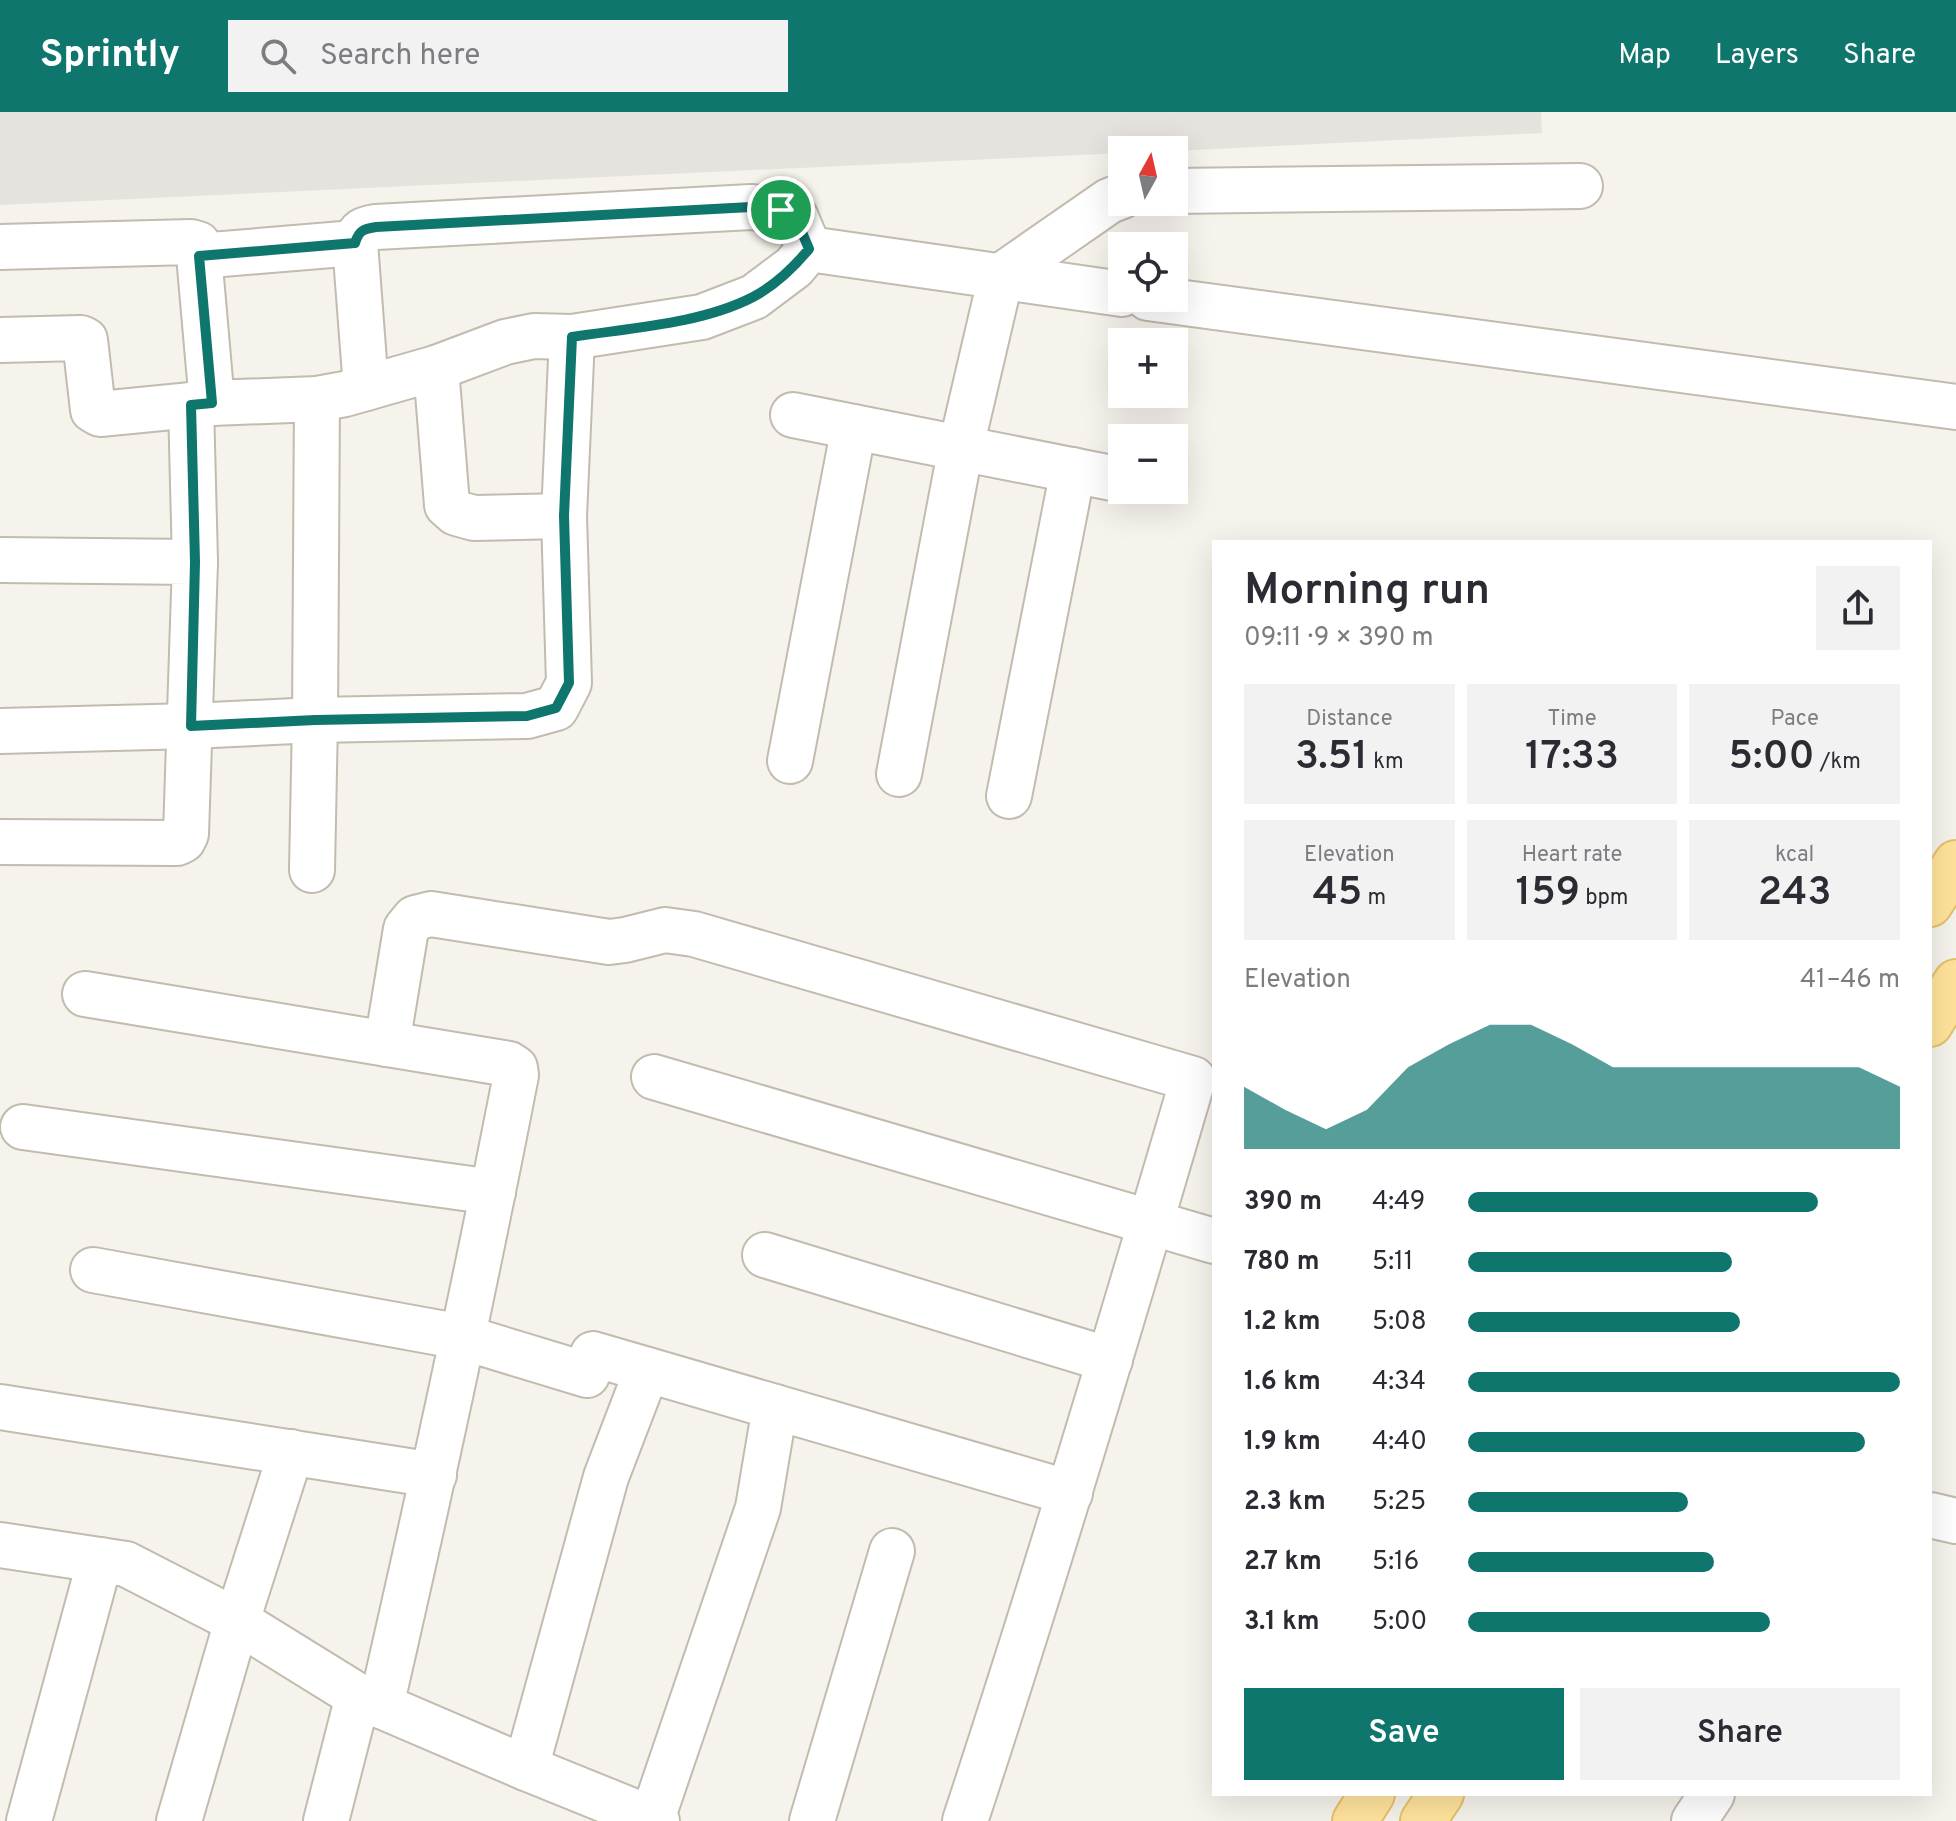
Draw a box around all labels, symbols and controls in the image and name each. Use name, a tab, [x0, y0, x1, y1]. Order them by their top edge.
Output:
search box	[228, 20, 788, 92]
text: Sprintly	[40, 32, 180, 81]
icon: search	[256, 34, 300, 78]
text: Search here	[320, 38, 480, 75]
text: Map	[1618, 38, 1671, 74]
text: Layers	[1715, 38, 1799, 74]
text: Share	[1843, 38, 1916, 74]
north arrow	[1108, 136, 1188, 216]
map controls	[1108, 136, 1188, 504]
pin	[747, 176, 815, 244]
icon: arrive	[759, 188, 803, 232]
button: locate	[1108, 232, 1188, 312]
button: +	[1108, 328, 1188, 408]
button: −	[1108, 424, 1188, 504]
text: Morning run	[1244, 564, 1490, 620]
button: share	[1816, 566, 1900, 650]
text: 09:11 · 9 × 390 m	[1244, 622, 1433, 655]
text: Distance	[1306, 706, 1393, 733]
text: Time	[1547, 706, 1597, 733]
text: Pace	[1770, 706, 1819, 733]
text: 3.51	[1295, 733, 1368, 783]
text: 17:33	[1525, 733, 1619, 783]
text: 5:00	[1728, 733, 1815, 783]
text: km	[1368, 749, 1404, 776]
text: /km	[1815, 749, 1861, 776]
text: Elevation	[1304, 842, 1395, 869]
text: Heart rate	[1522, 842, 1622, 869]
text: kcal	[1775, 842, 1814, 869]
text: 45	[1312, 869, 1362, 919]
text: 159	[1516, 869, 1580, 919]
text: 243	[1758, 869, 1832, 919]
text: m	[1362, 885, 1386, 912]
text: bpm	[1580, 885, 1628, 912]
text: Elevation	[1244, 964, 1351, 997]
text: 41–46 m	[1800, 964, 1900, 997]
text: 390 m	[1244, 1186, 1322, 1219]
text: 4:49	[1372, 1186, 1425, 1219]
text: 780 m	[1244, 1246, 1320, 1279]
text: 5:11	[1372, 1246, 1413, 1279]
text: 1.2 km	[1244, 1306, 1321, 1339]
text: 5:08	[1372, 1306, 1427, 1339]
text: 1.6 km	[1244, 1366, 1321, 1399]
text: 4:34	[1372, 1366, 1426, 1399]
text: 1.9 km	[1244, 1426, 1321, 1459]
text: 4:40	[1372, 1426, 1427, 1459]
text: 2.3 km	[1244, 1486, 1326, 1519]
text: 5:25	[1372, 1486, 1426, 1519]
text: 2.7 km	[1244, 1546, 1322, 1579]
text: 5:16	[1372, 1546, 1419, 1579]
text: 3.1 km	[1244, 1606, 1320, 1639]
text: 5:00	[1372, 1606, 1427, 1639]
button: Save	[1244, 1688, 1564, 1780]
button: Share	[1580, 1688, 1900, 1780]

